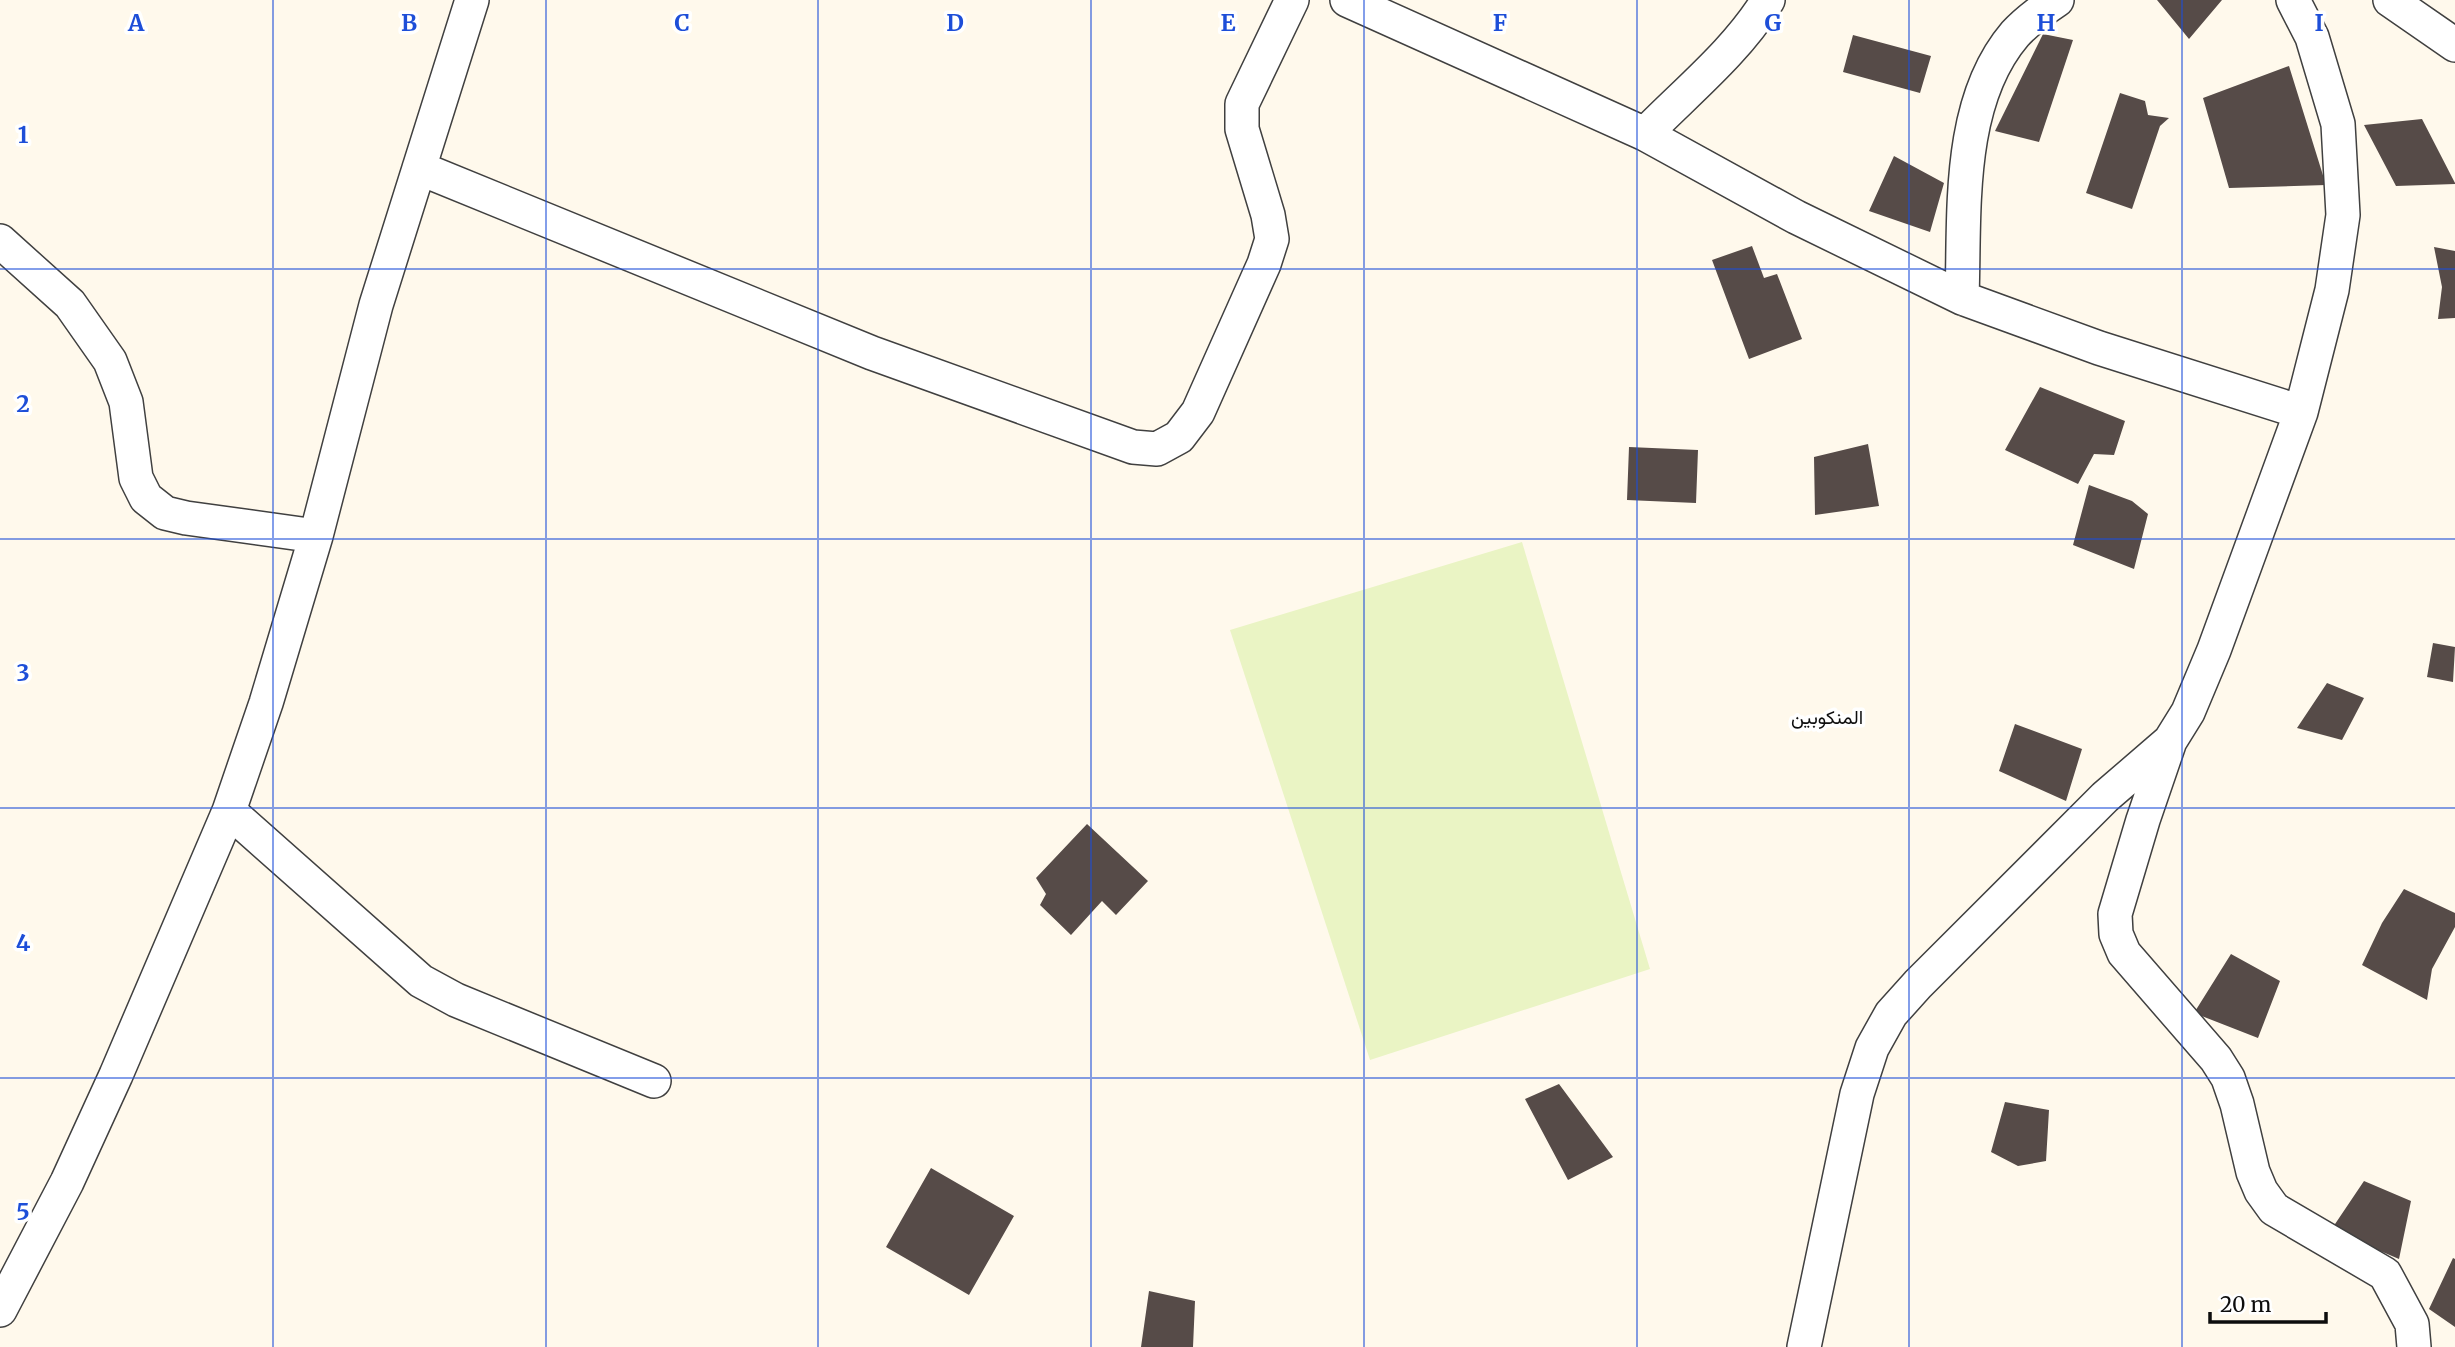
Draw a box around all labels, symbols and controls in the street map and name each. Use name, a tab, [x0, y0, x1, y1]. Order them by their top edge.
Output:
text: A	[127, 8, 145, 37]
text: B	[401, 8, 417, 37]
text: C	[674, 8, 690, 37]
text: D	[946, 8, 964, 37]
text: E	[1220, 8, 1236, 37]
text: F	[1493, 8, 1507, 37]
text: G	[1765, 8, 1782, 37]
text: H	[2037, 8, 2056, 37]
text: I	[2314, 8, 2324, 37]
text: 1	[18, 120, 29, 149]
text: 2	[16, 389, 30, 418]
text: 3	[16, 658, 30, 687]
district label: المنكوبين	[1791, 705, 1863, 729]
text: 4	[16, 928, 31, 957]
text: 5	[16, 1197, 30, 1226]
scale bar	[2210, 1280, 2326, 1324]
text: 20 m	[2220, 1291, 2272, 1318]

